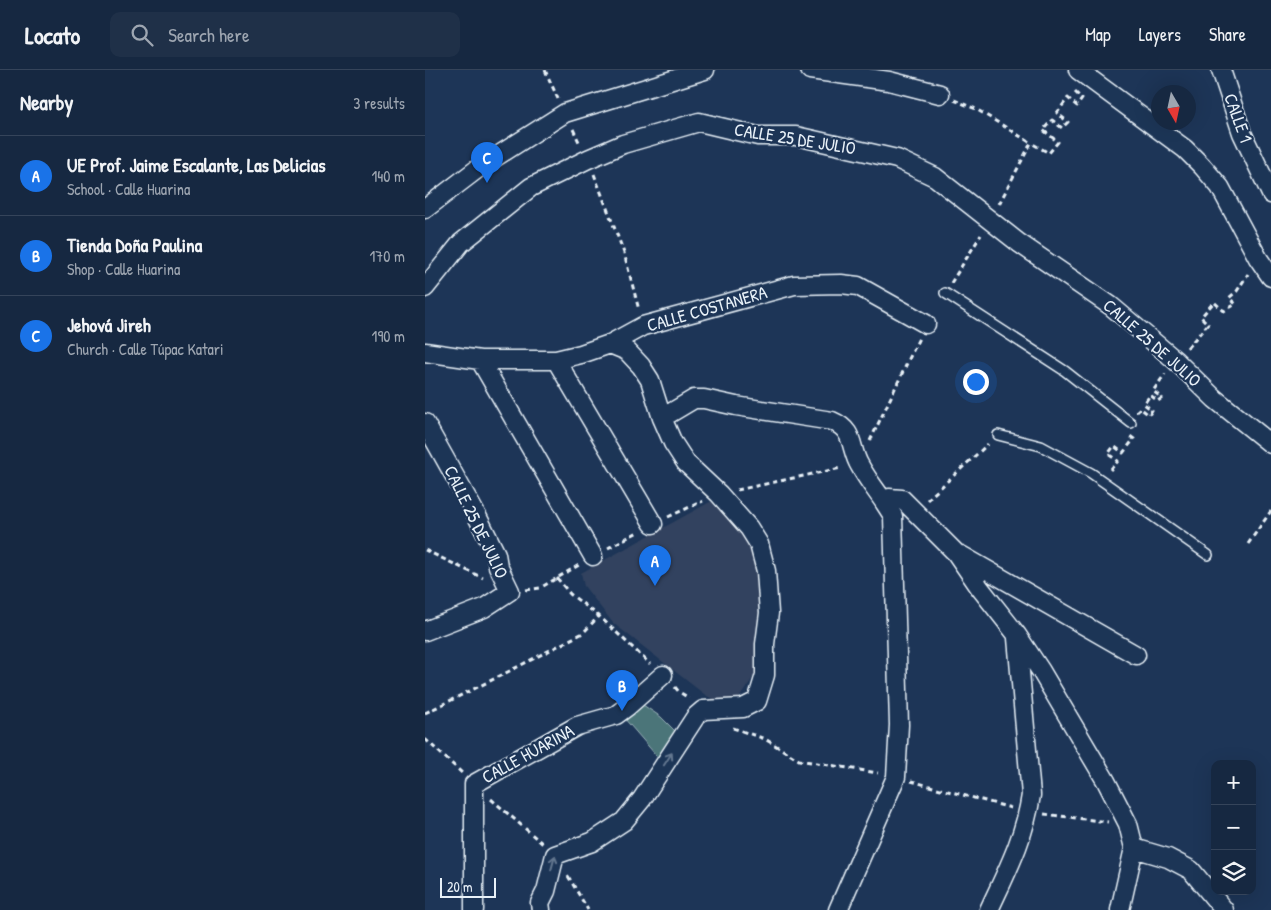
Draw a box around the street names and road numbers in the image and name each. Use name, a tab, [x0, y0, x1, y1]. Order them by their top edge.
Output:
street label: CALLE 1	[1218, 90, 1259, 146]
street label: CALLE 25 DE JULIO	[733, 117, 858, 160]
street label: CALLE COSTANERA	[644, 279, 770, 338]
street label: CALLE 25 DE JULIO	[1098, 293, 1207, 392]
street label: CALLE 25 DE JULIO	[438, 461, 515, 582]
street label: CALLE HUARINA	[477, 718, 579, 789]

